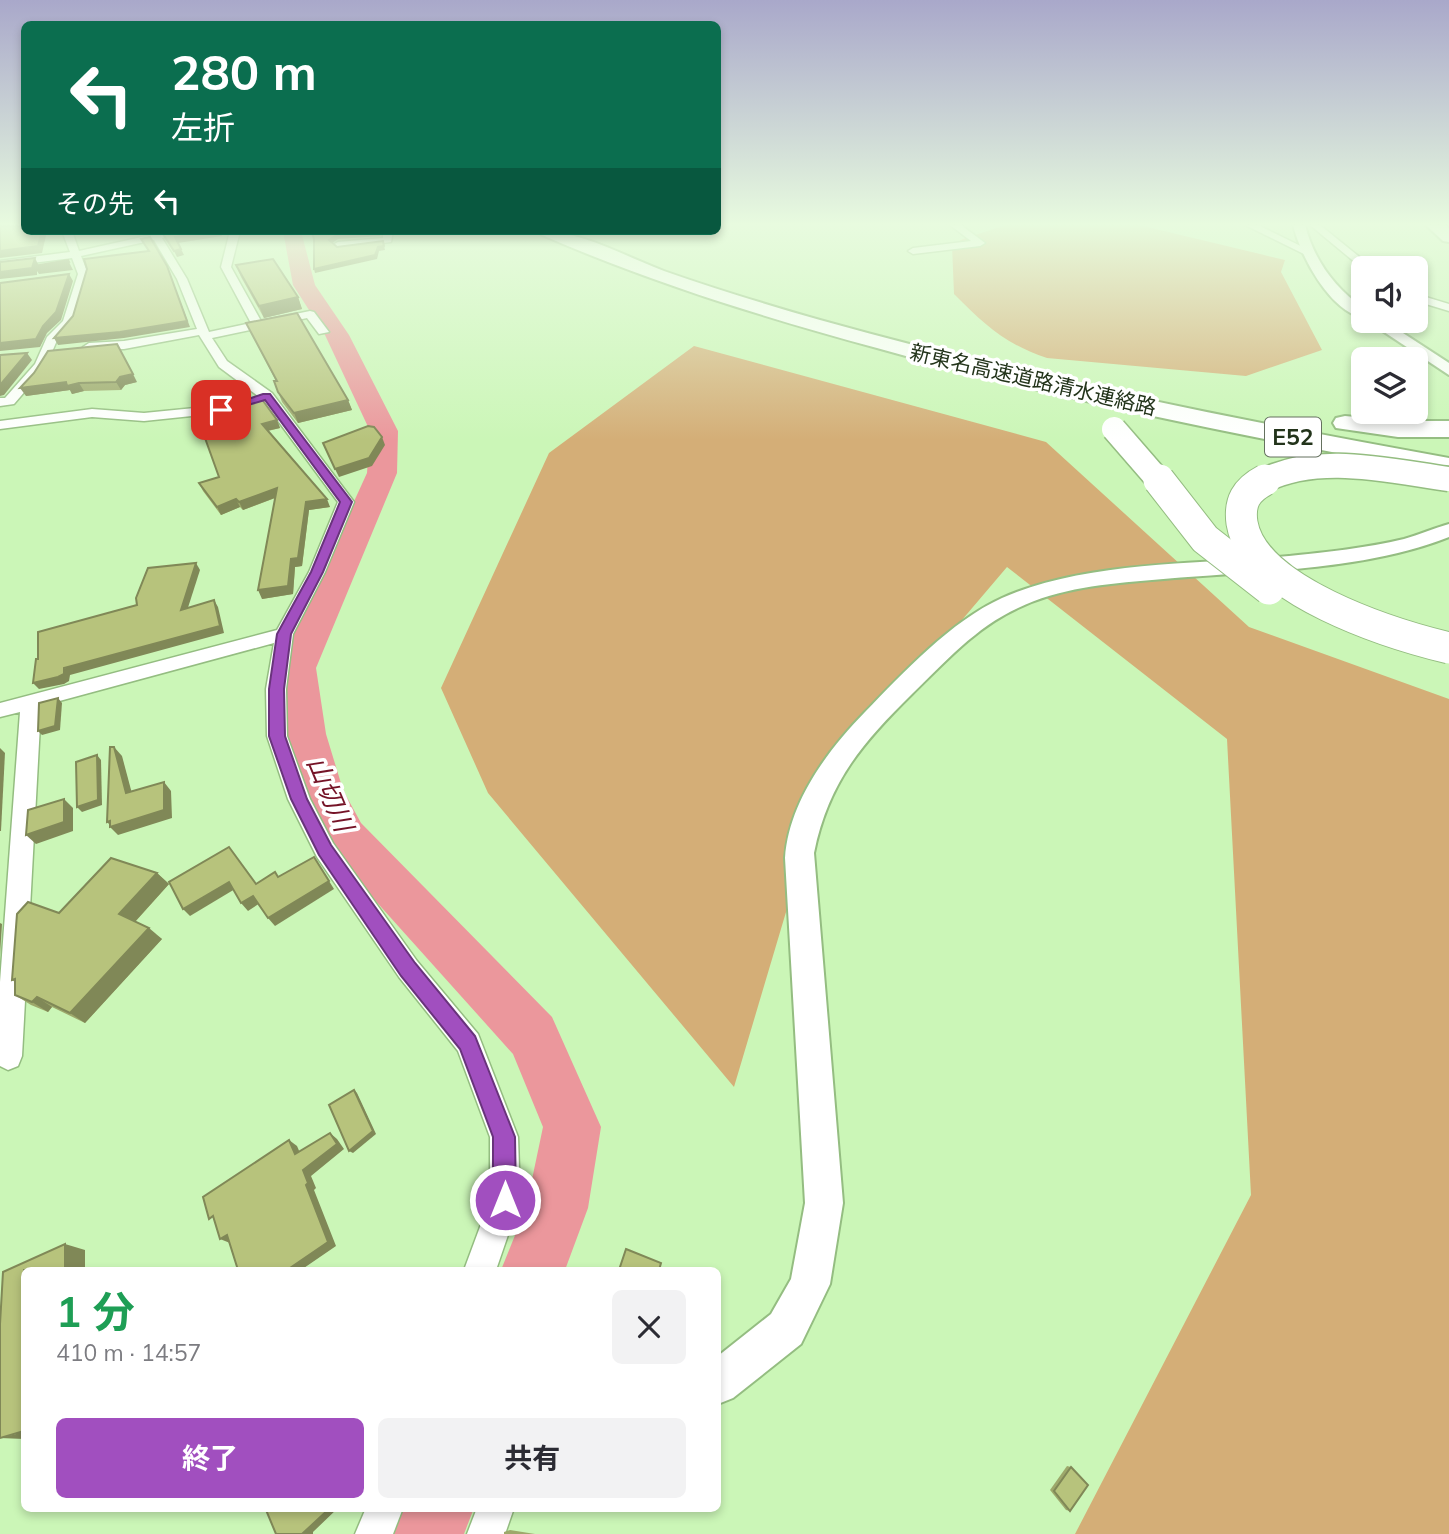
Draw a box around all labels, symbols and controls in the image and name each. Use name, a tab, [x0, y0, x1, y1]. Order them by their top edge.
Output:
text: 280 m	[171, 41, 317, 102]
icon: left	[56, 49, 147, 140]
text: 左折	[171, 107, 235, 147]
icon: left	[148, 182, 186, 220]
text: その先	[56, 187, 134, 220]
map controls	[1351, 256, 1428, 424]
button: sound	[1351, 256, 1428, 333]
street label: 新東名高速道路清水連絡路	[908, 338, 1159, 420]
button: layers	[1351, 347, 1428, 424]
pin	[191, 380, 251, 440]
icon: arrive	[202, 391, 240, 429]
road number: E52	[1265, 418, 1321, 457]
water label: 山切川	[300, 751, 362, 839]
position arrow	[468, 1163, 542, 1237]
text: 1 分	[56, 1285, 135, 1338]
button: close	[612, 1290, 686, 1364]
text: 410 m · 14:57	[56, 1338, 201, 1367]
button: 終了	[56, 1418, 364, 1498]
button: 共有	[378, 1418, 686, 1498]

